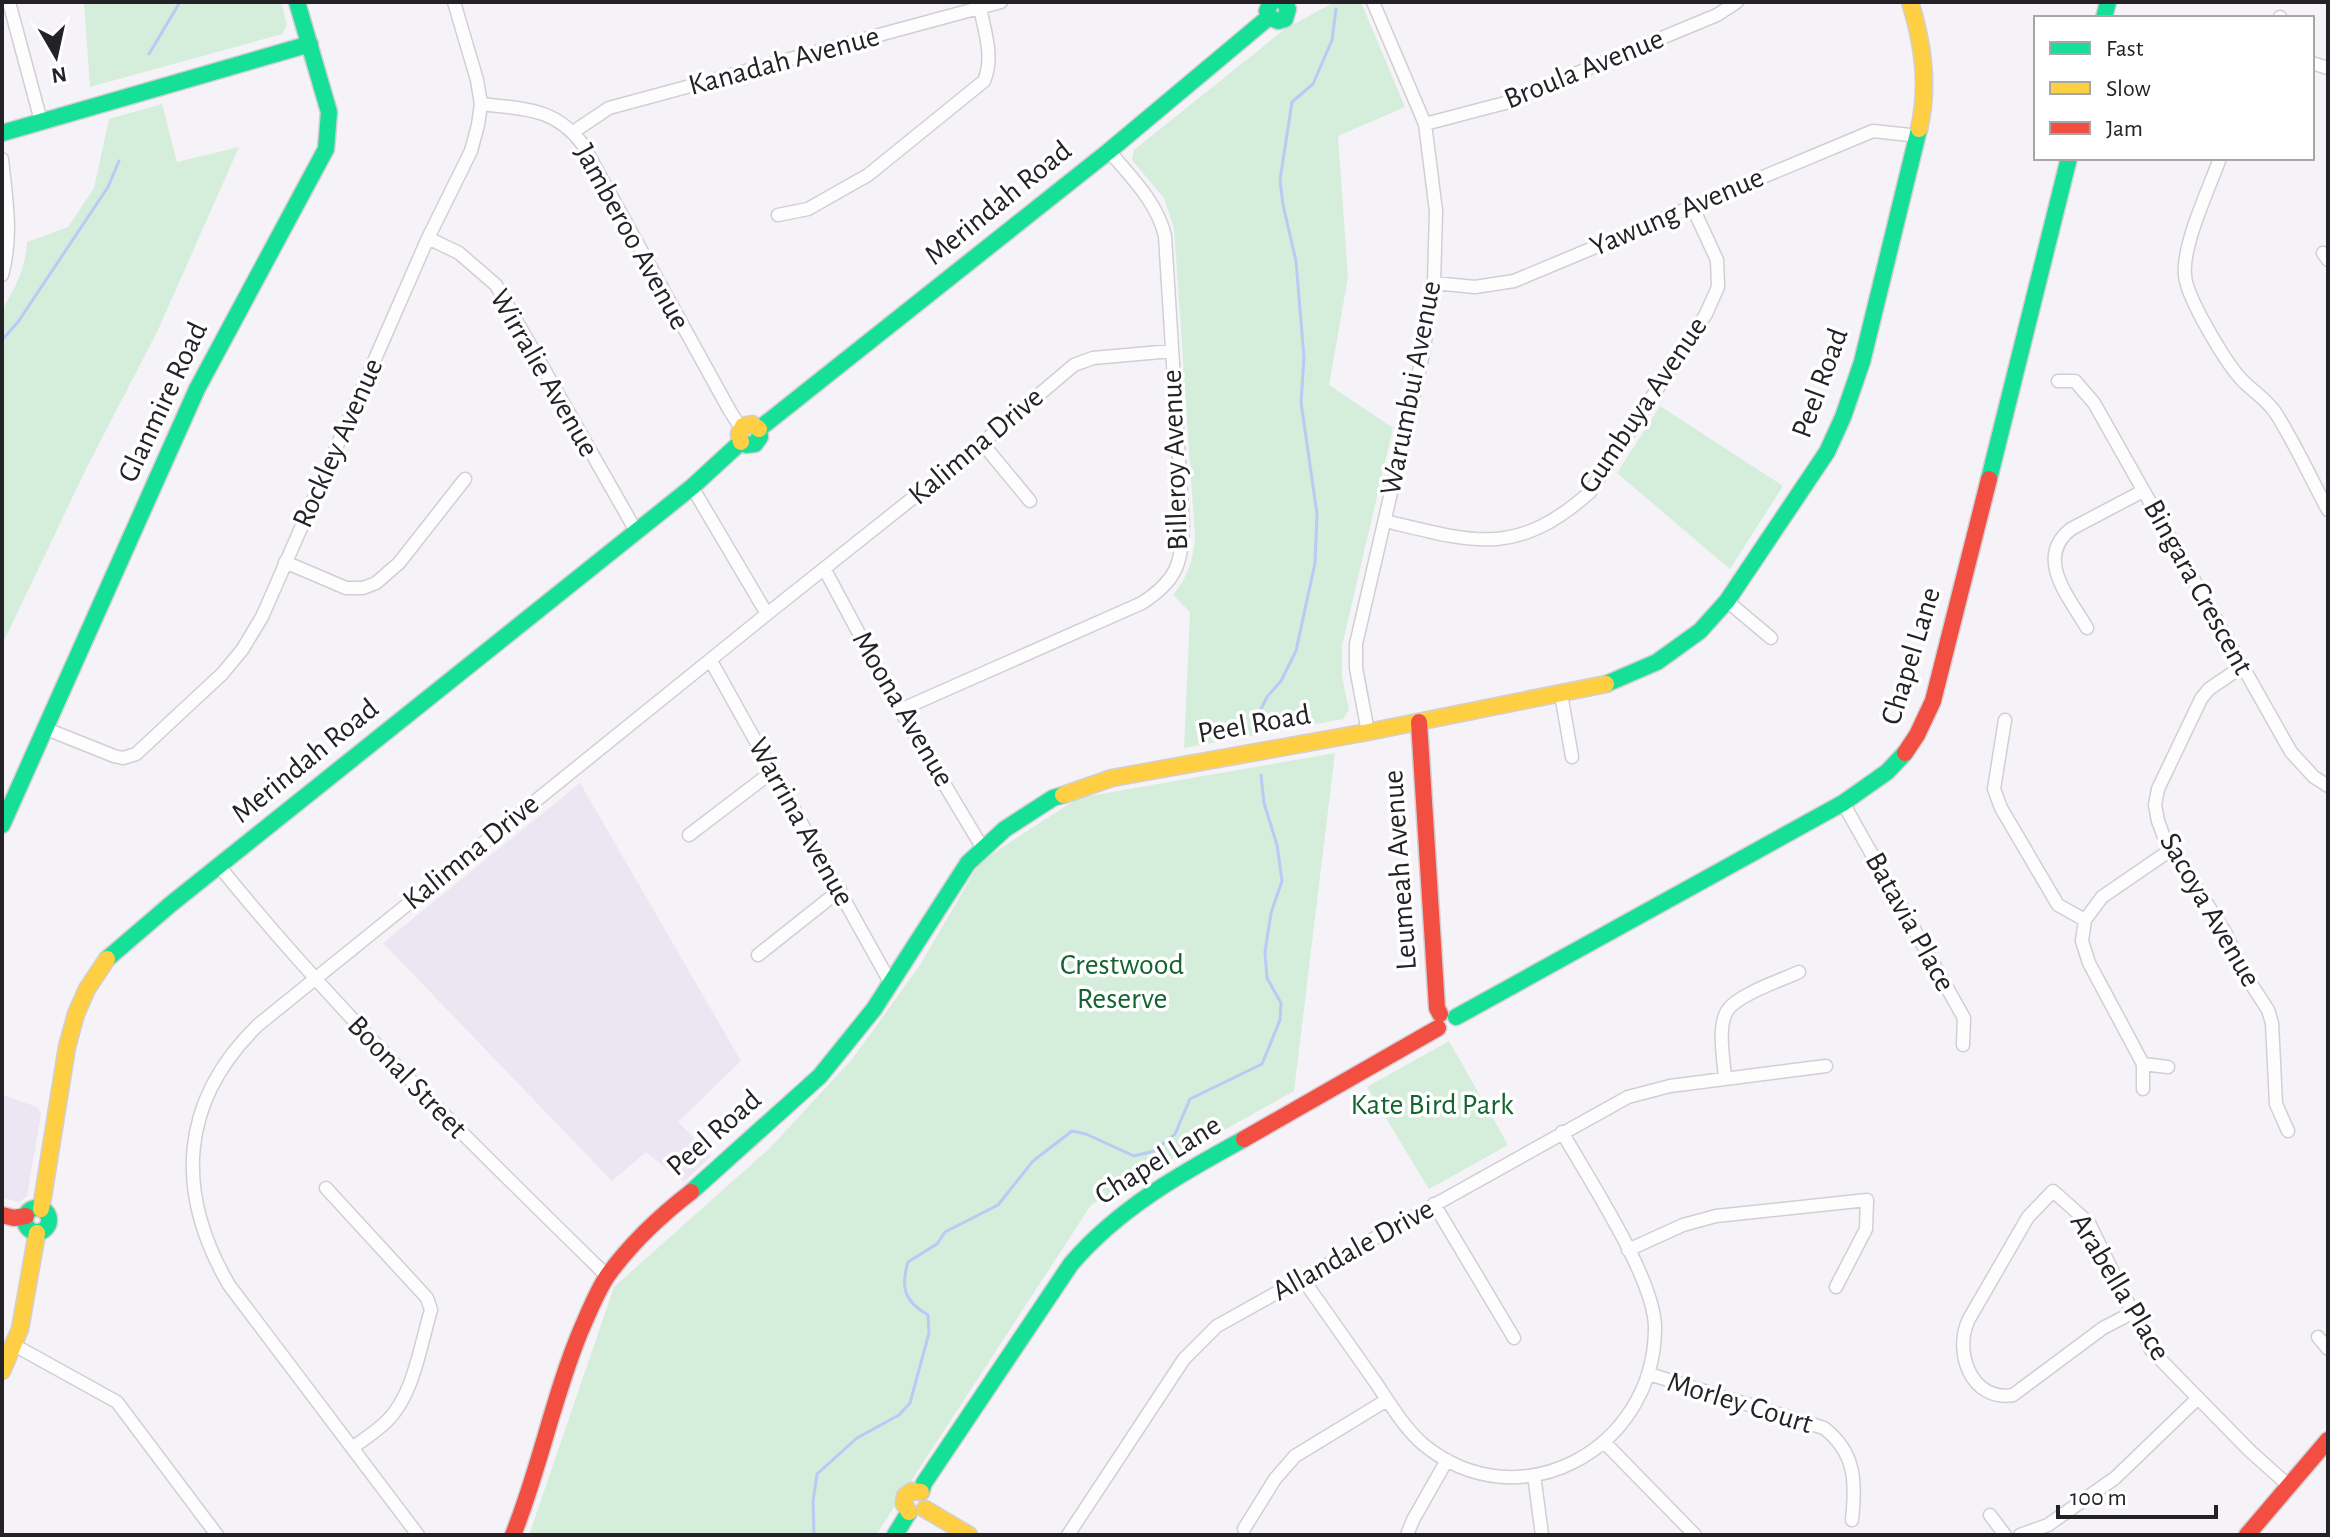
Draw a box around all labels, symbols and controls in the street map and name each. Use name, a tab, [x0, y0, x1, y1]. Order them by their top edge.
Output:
north arrow	[16, 16, 96, 96]
legend	[2034, 16, 2314, 160]
street label: Kanadah Avenue	[685, 21, 883, 101]
street label: Broula Avenue	[1500, 23, 1668, 115]
text: Fast	[2106, 37, 2144, 61]
text: N	[50, 63, 68, 87]
text: Slow	[2106, 77, 2151, 101]
text: Jam	[2106, 117, 2143, 141]
street label: Merindah Road	[919, 135, 1077, 271]
street label: Jamberoo Avenue	[569, 139, 695, 335]
street label: Yawung Avenue	[1586, 162, 1768, 262]
street label: Warumbui Avenue	[1375, 278, 1447, 498]
street label: Wirralie Avenue	[484, 284, 604, 462]
street label: Gumbuya Avenue	[1573, 311, 1713, 499]
street label: Glanmire Road	[113, 317, 213, 487]
street label: Peel Road	[1786, 324, 1854, 442]
street label: Rockley Avenue	[287, 354, 389, 532]
street label: Billeroy Avenue	[1157, 369, 1193, 551]
street label: Kalimna Drive	[903, 381, 1049, 511]
street label: Bingara Crescent	[2138, 495, 2259, 680]
street label: Chapel Lane	[1876, 584, 1946, 728]
street label: Moona Avenue	[847, 626, 959, 792]
street label: Merindah Road	[226, 693, 384, 829]
street label: Peel Road	[1195, 699, 1313, 749]
street label: Warrina Avenue	[743, 733, 859, 911]
street label: Leumeah Avenue	[1378, 769, 1422, 971]
street label: Kalimna Drive	[397, 788, 545, 916]
street label: Sacoya Avenue	[2154, 828, 2266, 992]
street label: Batavia Place	[1860, 847, 1960, 997]
park label: Crestwood Reserve	[1060, 950, 1184, 1014]
street label: Boonal Street	[342, 1010, 473, 1144]
street label: Peel Road	[661, 1084, 767, 1182]
park label: Kate Bird Park	[1350, 1090, 1514, 1120]
street label: Chapel Lane	[1090, 1110, 1226, 1210]
street label: Allandale Drive	[1267, 1193, 1439, 1307]
street label: Arabella Place	[2065, 1208, 2175, 1366]
street label: Morley Court	[1664, 1367, 1817, 1439]
scale bar	[2058, 1469, 2216, 1519]
text: 100 m	[2070, 1486, 2127, 1510]

